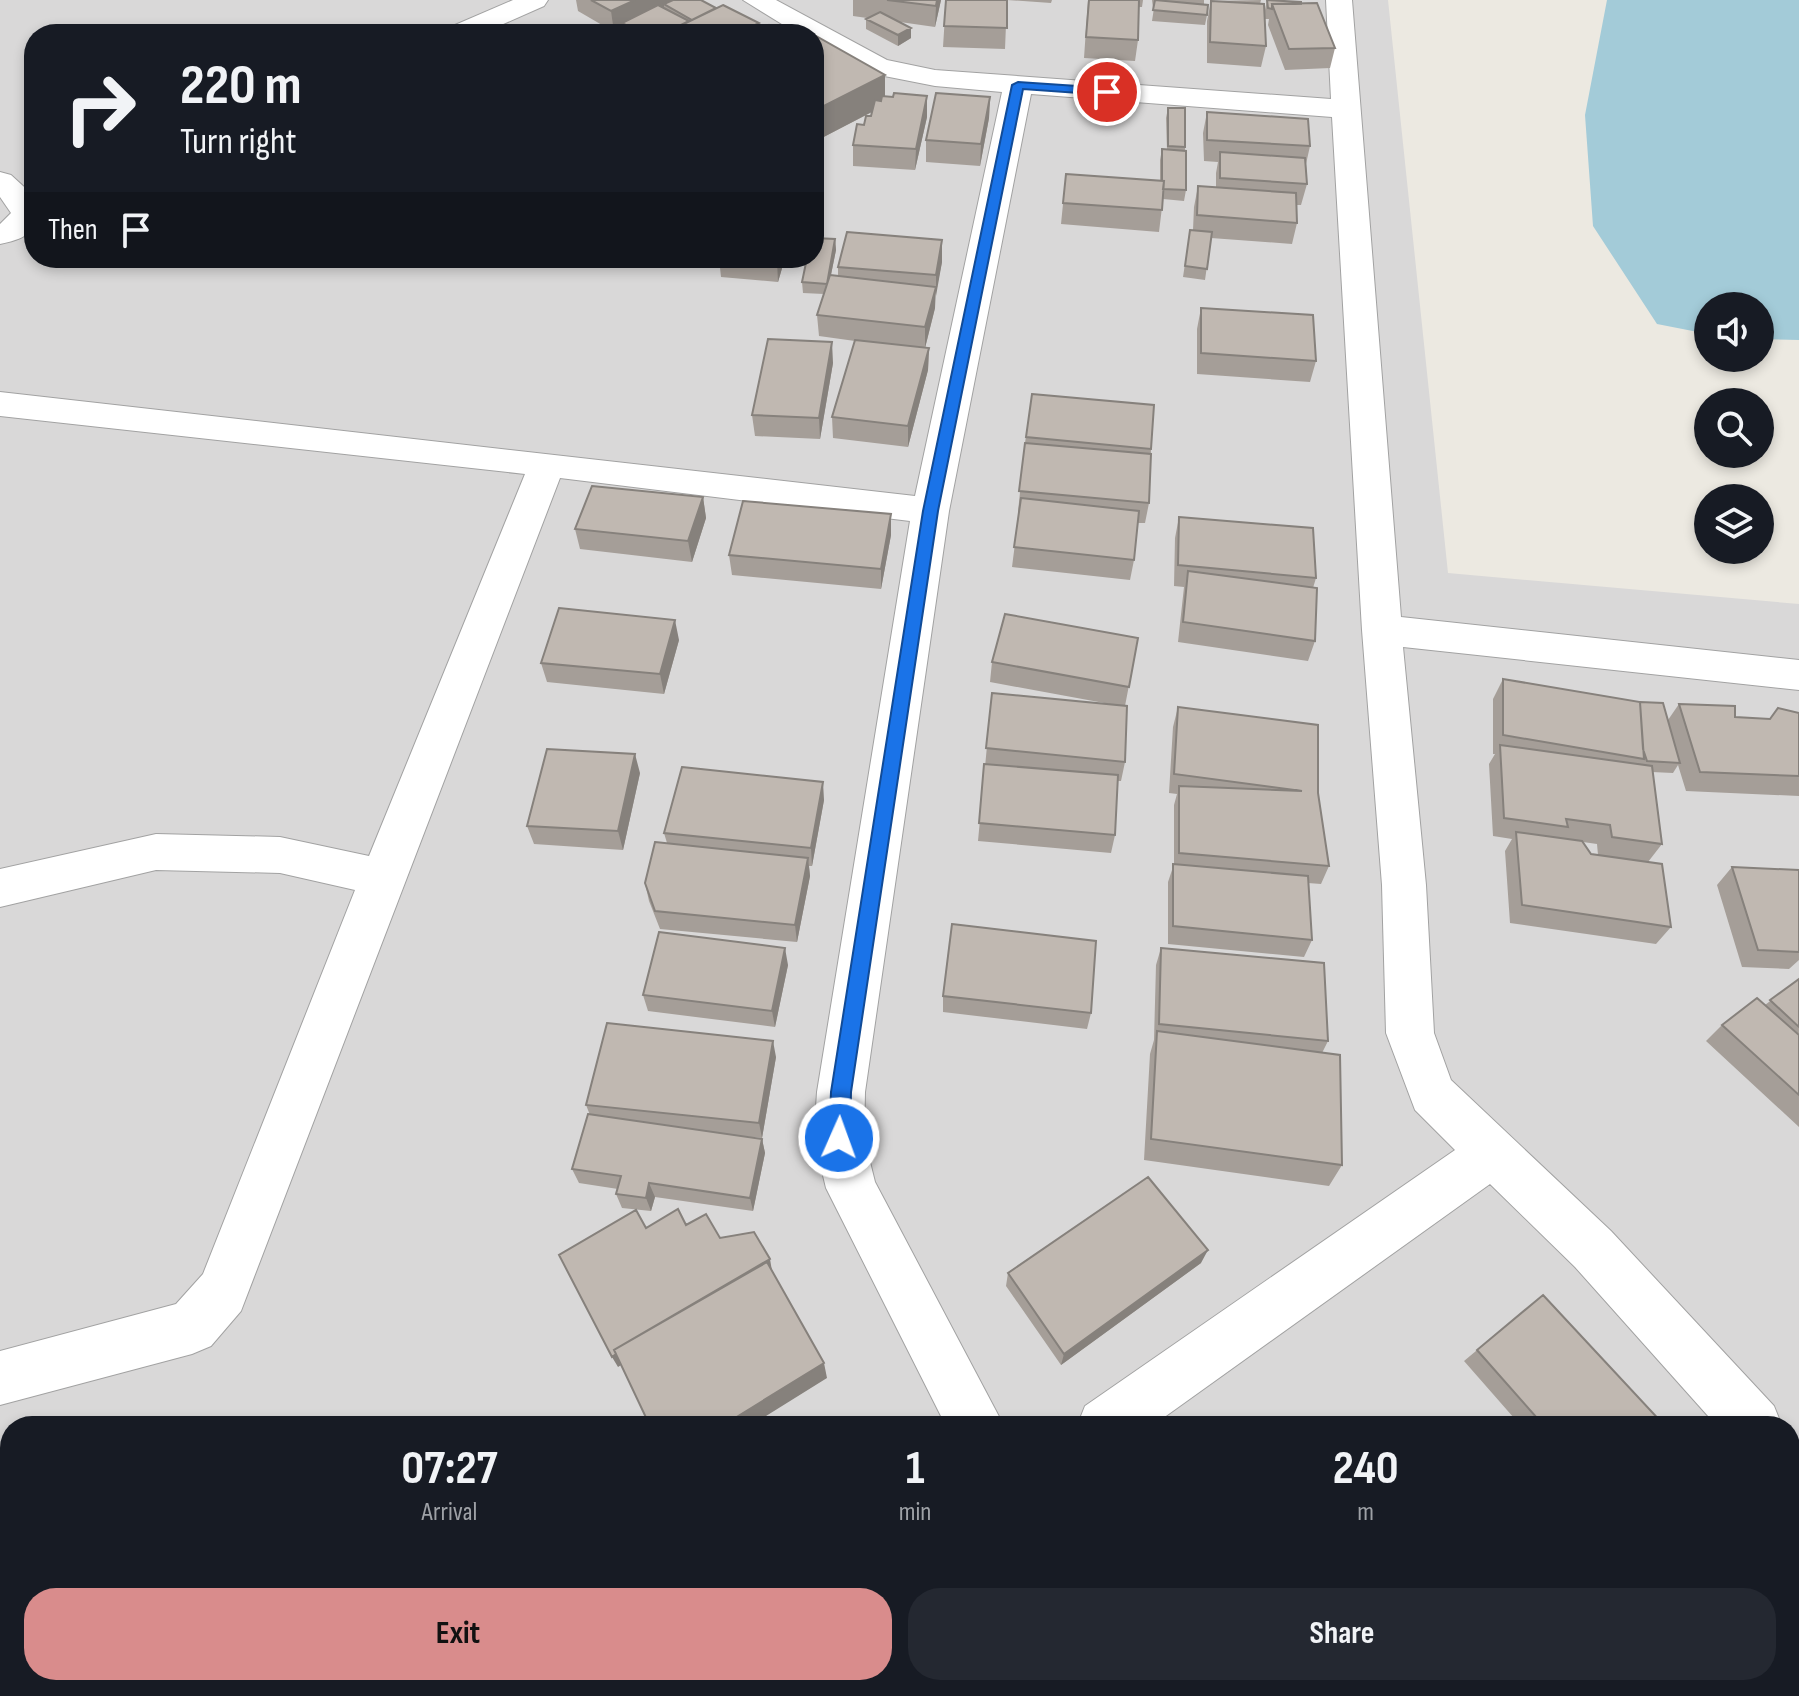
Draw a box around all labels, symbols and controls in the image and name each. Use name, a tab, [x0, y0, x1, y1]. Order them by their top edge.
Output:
text: 220 m	[180, 53, 302, 120]
icon: right	[48, 56, 152, 160]
pin	[1073, 58, 1141, 126]
icon: arrive	[1085, 70, 1129, 114]
text: Turn right	[180, 121, 297, 164]
icon: arrive	[114, 208, 158, 252]
text: Then	[48, 212, 98, 248]
map controls	[1694, 292, 1774, 564]
button: sound	[1694, 292, 1774, 372]
button: search	[1694, 388, 1774, 468]
button: layers	[1694, 484, 1774, 564]
position arrow	[797, 1096, 881, 1180]
text: 07:27	[401, 1440, 497, 1497]
text: 1	[906, 1440, 924, 1497]
text: 240	[1333, 1440, 1399, 1497]
text: Arrival	[421, 1497, 477, 1528]
text: min	[899, 1497, 931, 1528]
text: m	[1357, 1497, 1374, 1528]
button: Exit	[24, 1588, 892, 1680]
button: Share	[908, 1588, 1776, 1680]

